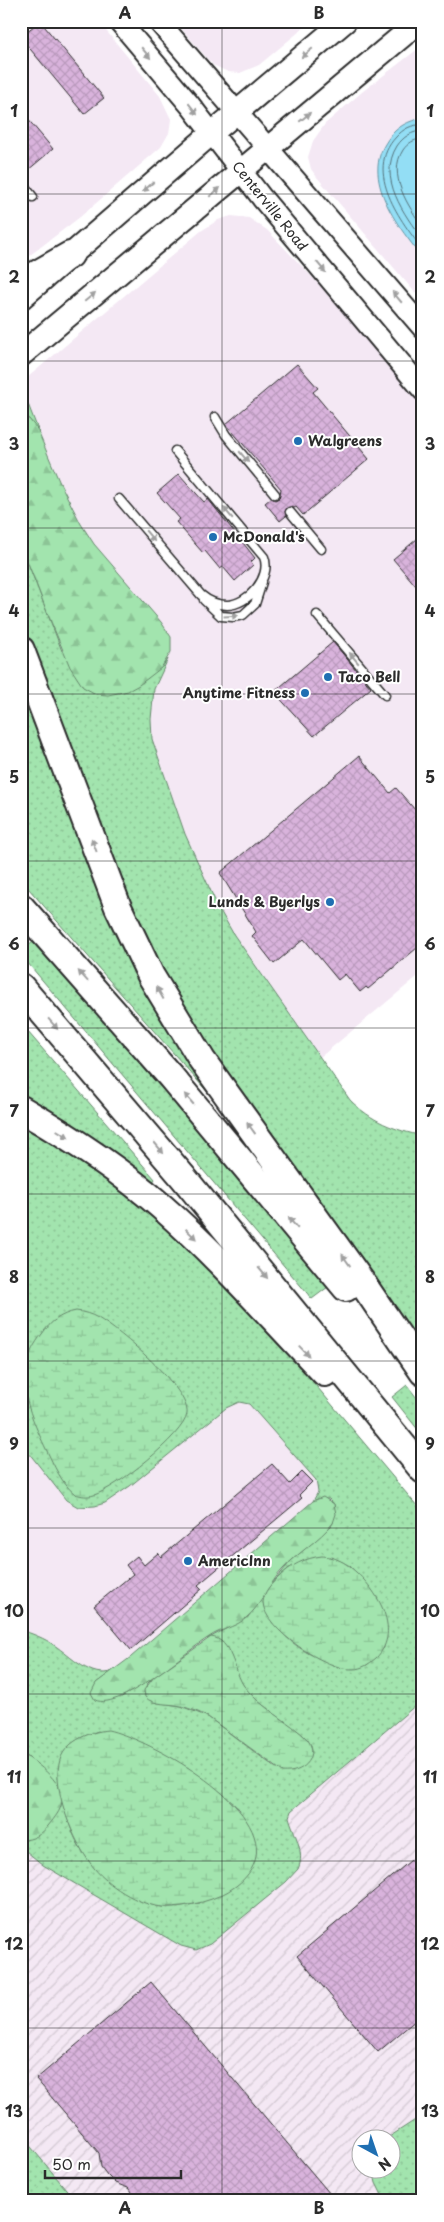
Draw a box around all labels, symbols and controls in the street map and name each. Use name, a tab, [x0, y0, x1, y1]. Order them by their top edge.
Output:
text: A	[119, 0, 132, 24]
text: B	[314, 0, 325, 24]
one-way arrow	[140, 47, 152, 59]
one-way arrow	[301, 47, 314, 58]
text: 1	[10, 98, 18, 122]
text: 1	[426, 98, 434, 122]
one-way arrow	[187, 102, 198, 115]
one-way arrow	[299, 111, 311, 123]
street label: Centerville Road	[227, 156, 313, 255]
one-way arrow	[142, 182, 155, 193]
one-way arrow	[208, 187, 221, 198]
one-way arrow	[315, 260, 326, 273]
text: 2	[8, 264, 20, 288]
text: 2	[424, 264, 436, 288]
one-way arrow	[84, 291, 97, 302]
one-way arrow	[391, 291, 402, 304]
place label: Walgreens	[308, 430, 382, 451]
text: 3	[9, 431, 19, 455]
text: 3	[425, 431, 435, 455]
marker: Walgreens	[292, 435, 304, 447]
one-way arrow	[238, 450, 249, 463]
one-way arrow	[222, 507, 234, 519]
place label: McDonald's	[223, 526, 305, 547]
one-way arrow	[145, 529, 156, 542]
marker: McDonald's	[207, 531, 219, 543]
text: 4	[9, 598, 20, 622]
text: 4	[425, 598, 436, 622]
one-way arrow	[223, 612, 239, 620]
one-way arrow	[348, 652, 359, 665]
place label: Taco Bell	[338, 666, 400, 687]
marker: Taco Bell	[322, 671, 334, 683]
place label: Anytime Fitness	[183, 682, 295, 703]
marker: Anytime Fitness	[299, 687, 311, 699]
text: 5	[9, 764, 19, 788]
text: 5	[425, 764, 435, 788]
one-way arrow	[90, 837, 98, 852]
place label: Lunds & Byerlys	[209, 891, 320, 912]
marker: Lunds & Byerlys	[324, 896, 336, 908]
text: 6	[8, 931, 20, 955]
text: 6	[424, 931, 436, 955]
one-way arrow	[77, 970, 88, 983]
one-way arrow	[156, 986, 165, 1000]
one-way arrow	[48, 1018, 59, 1031]
one-way arrow	[183, 1093, 195, 1105]
text: 7	[9, 1098, 19, 1122]
text: 7	[425, 1098, 435, 1122]
one-way arrow	[246, 1121, 256, 1135]
one-way arrow	[56, 1130, 70, 1139]
one-way arrow	[153, 1141, 164, 1154]
one-way arrow	[288, 1217, 299, 1230]
one-way arrow	[185, 1228, 197, 1240]
one-way arrow	[341, 1253, 351, 1267]
text: 8	[9, 1264, 19, 1288]
text: 8	[425, 1264, 435, 1288]
one-way arrow	[257, 1266, 268, 1279]
one-way arrow	[298, 1344, 310, 1356]
text: 9	[9, 1431, 19, 1455]
text: 9	[425, 1431, 435, 1455]
place label: AmericInn	[197, 1550, 271, 1571]
marker: AmericInn	[182, 1555, 194, 1567]
text: 10	[4, 1598, 24, 1622]
text: 10	[420, 1598, 440, 1622]
text: 11	[7, 1764, 21, 1788]
text: 11	[423, 1764, 437, 1788]
text: 12	[5, 1931, 23, 1955]
text: 12	[421, 1931, 439, 1955]
text: 13	[5, 2098, 23, 2122]
text: 13	[421, 2098, 439, 2122]
north arrow	[352, 2130, 402, 2180]
scale bar	[45, 2147, 181, 2179]
text: 50 m	[52, 2152, 91, 2175]
text: N	[374, 2153, 396, 2176]
text: A	[119, 2195, 132, 2219]
text: B	[314, 2195, 325, 2219]

